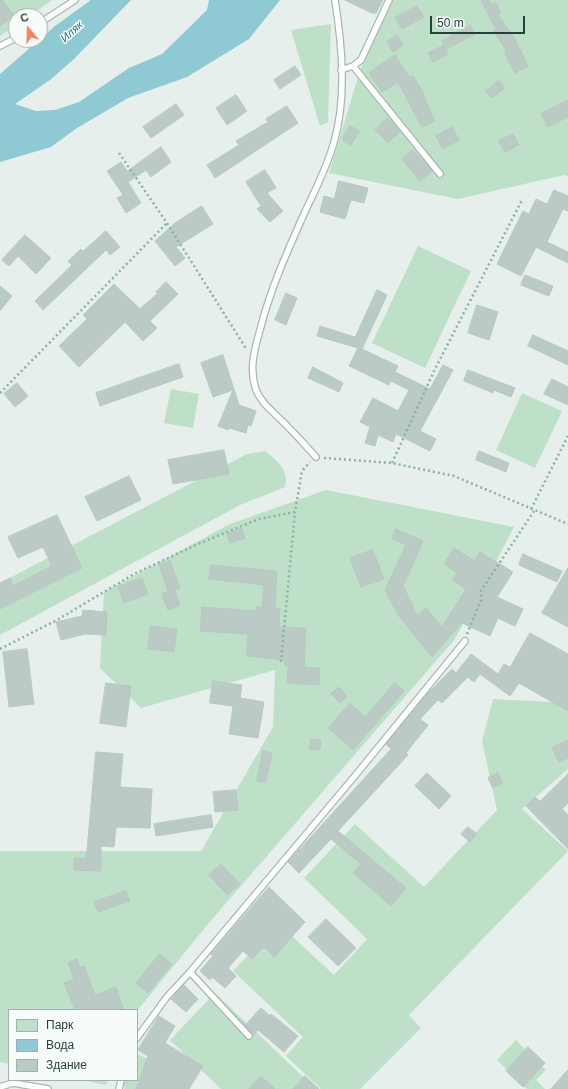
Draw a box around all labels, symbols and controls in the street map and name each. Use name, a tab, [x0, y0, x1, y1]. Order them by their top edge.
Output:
north arrow	[8, 8, 48, 48]
scale bar	[432, 8, 527, 34]
text: С	[19, 11, 30, 25]
text: 50 m	[437, 16, 464, 30]
water label: Иляк	[58, 19, 86, 45]
legend	[8, 1009, 138, 1081]
text: Парк	[46, 1018, 73, 1032]
text: Вода	[46, 1038, 74, 1052]
text: Здание	[46, 1058, 87, 1072]

